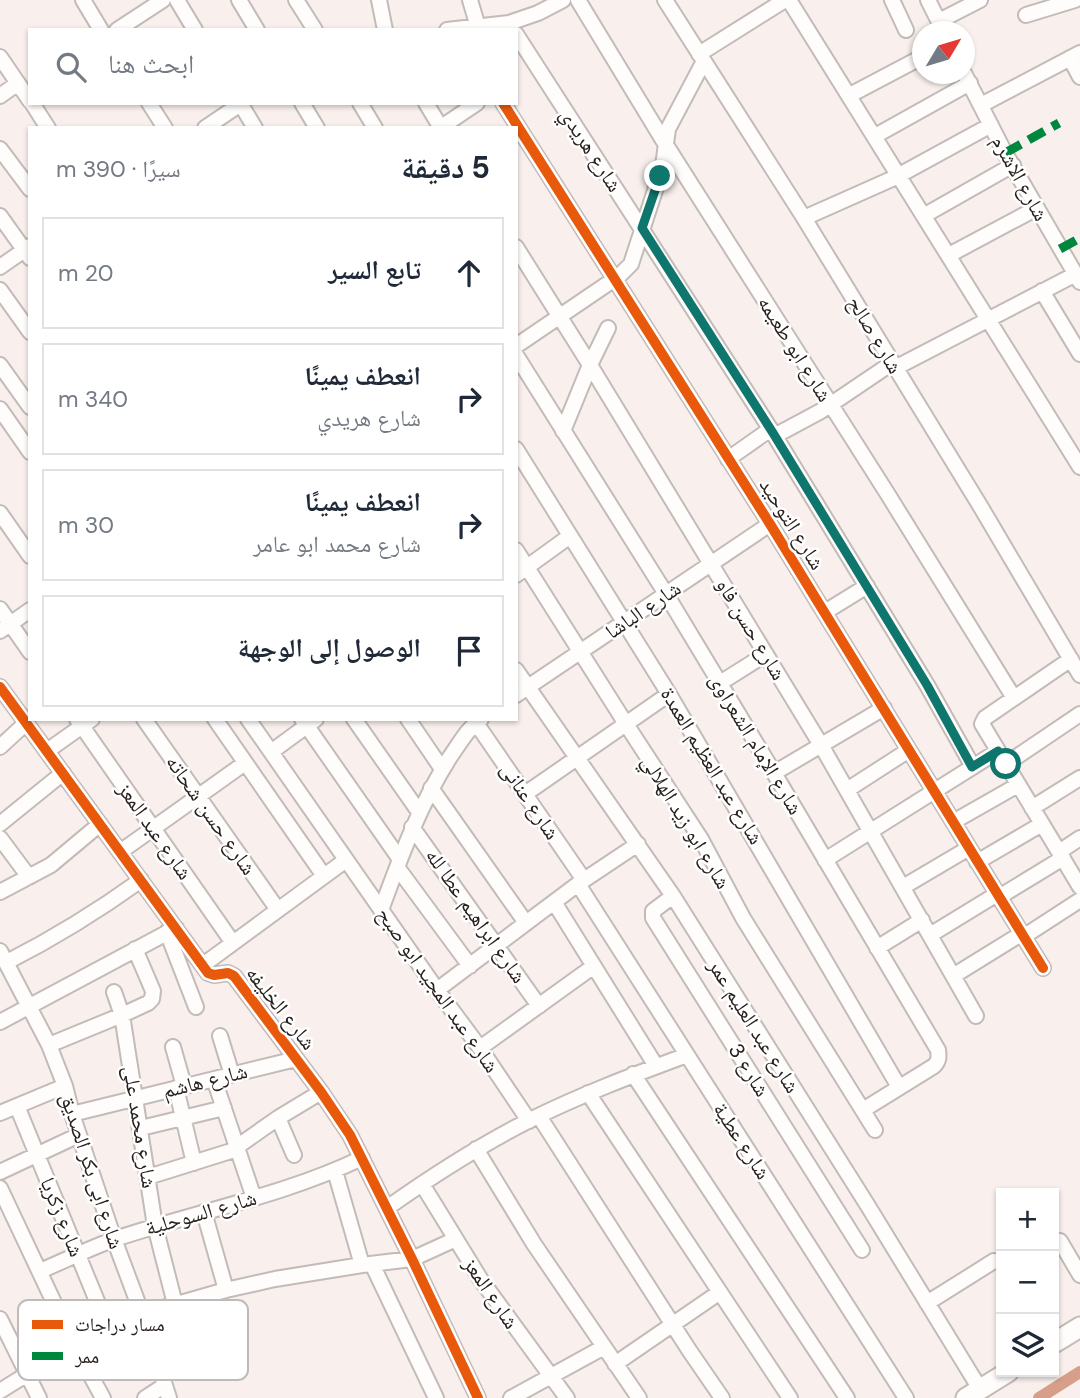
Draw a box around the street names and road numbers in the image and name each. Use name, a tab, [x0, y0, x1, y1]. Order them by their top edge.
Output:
street label: شارع هريدي	[551, 103, 629, 199]
street label: شارع الاشرم	[985, 130, 1055, 226]
street label: شارع ابو طعيمه	[751, 291, 839, 407]
street label: شارع صالح	[841, 291, 909, 379]
street label: شارع التوحيد	[753, 473, 831, 575]
street label: شارع حسن فاو	[709, 573, 793, 685]
street label: شارع الباشا	[600, 574, 686, 646]
street label: شارع الإمام الشعراوى	[703, 668, 809, 820]
street label: شارع عبد العظيم العمدة	[654, 682, 770, 850]
street label: شارع حسن شحاته	[159, 749, 263, 881]
street label: شارع ابو زيد الهلالي	[633, 750, 737, 895]
street label: شارع عنانى	[494, 757, 566, 845]
street label: شارع عبد المعز	[111, 776, 199, 885]
street label: شارع ابراهيم عطا لله	[419, 843, 533, 989]
street label: شارع عبد المجيد ابو صبح	[370, 902, 506, 1078]
street label: شارع عبد العليم عمر	[701, 953, 806, 1098]
street label: شارع الخليفه	[239, 960, 323, 1056]
street label: شارع 3	[722, 1038, 776, 1102]
street label: شارع هاشم	[160, 1057, 250, 1105]
street label: شارع محمد على	[117, 1064, 163, 1190]
street label: شارع ابى بكر الصديق	[54, 1090, 130, 1252]
street label: شارع عطية	[707, 1097, 777, 1185]
street label: شارع زكريا	[33, 1173, 91, 1261]
street label: شارع السوحلية	[142, 1184, 260, 1242]
street label: شارع المعز	[456, 1251, 525, 1334]

